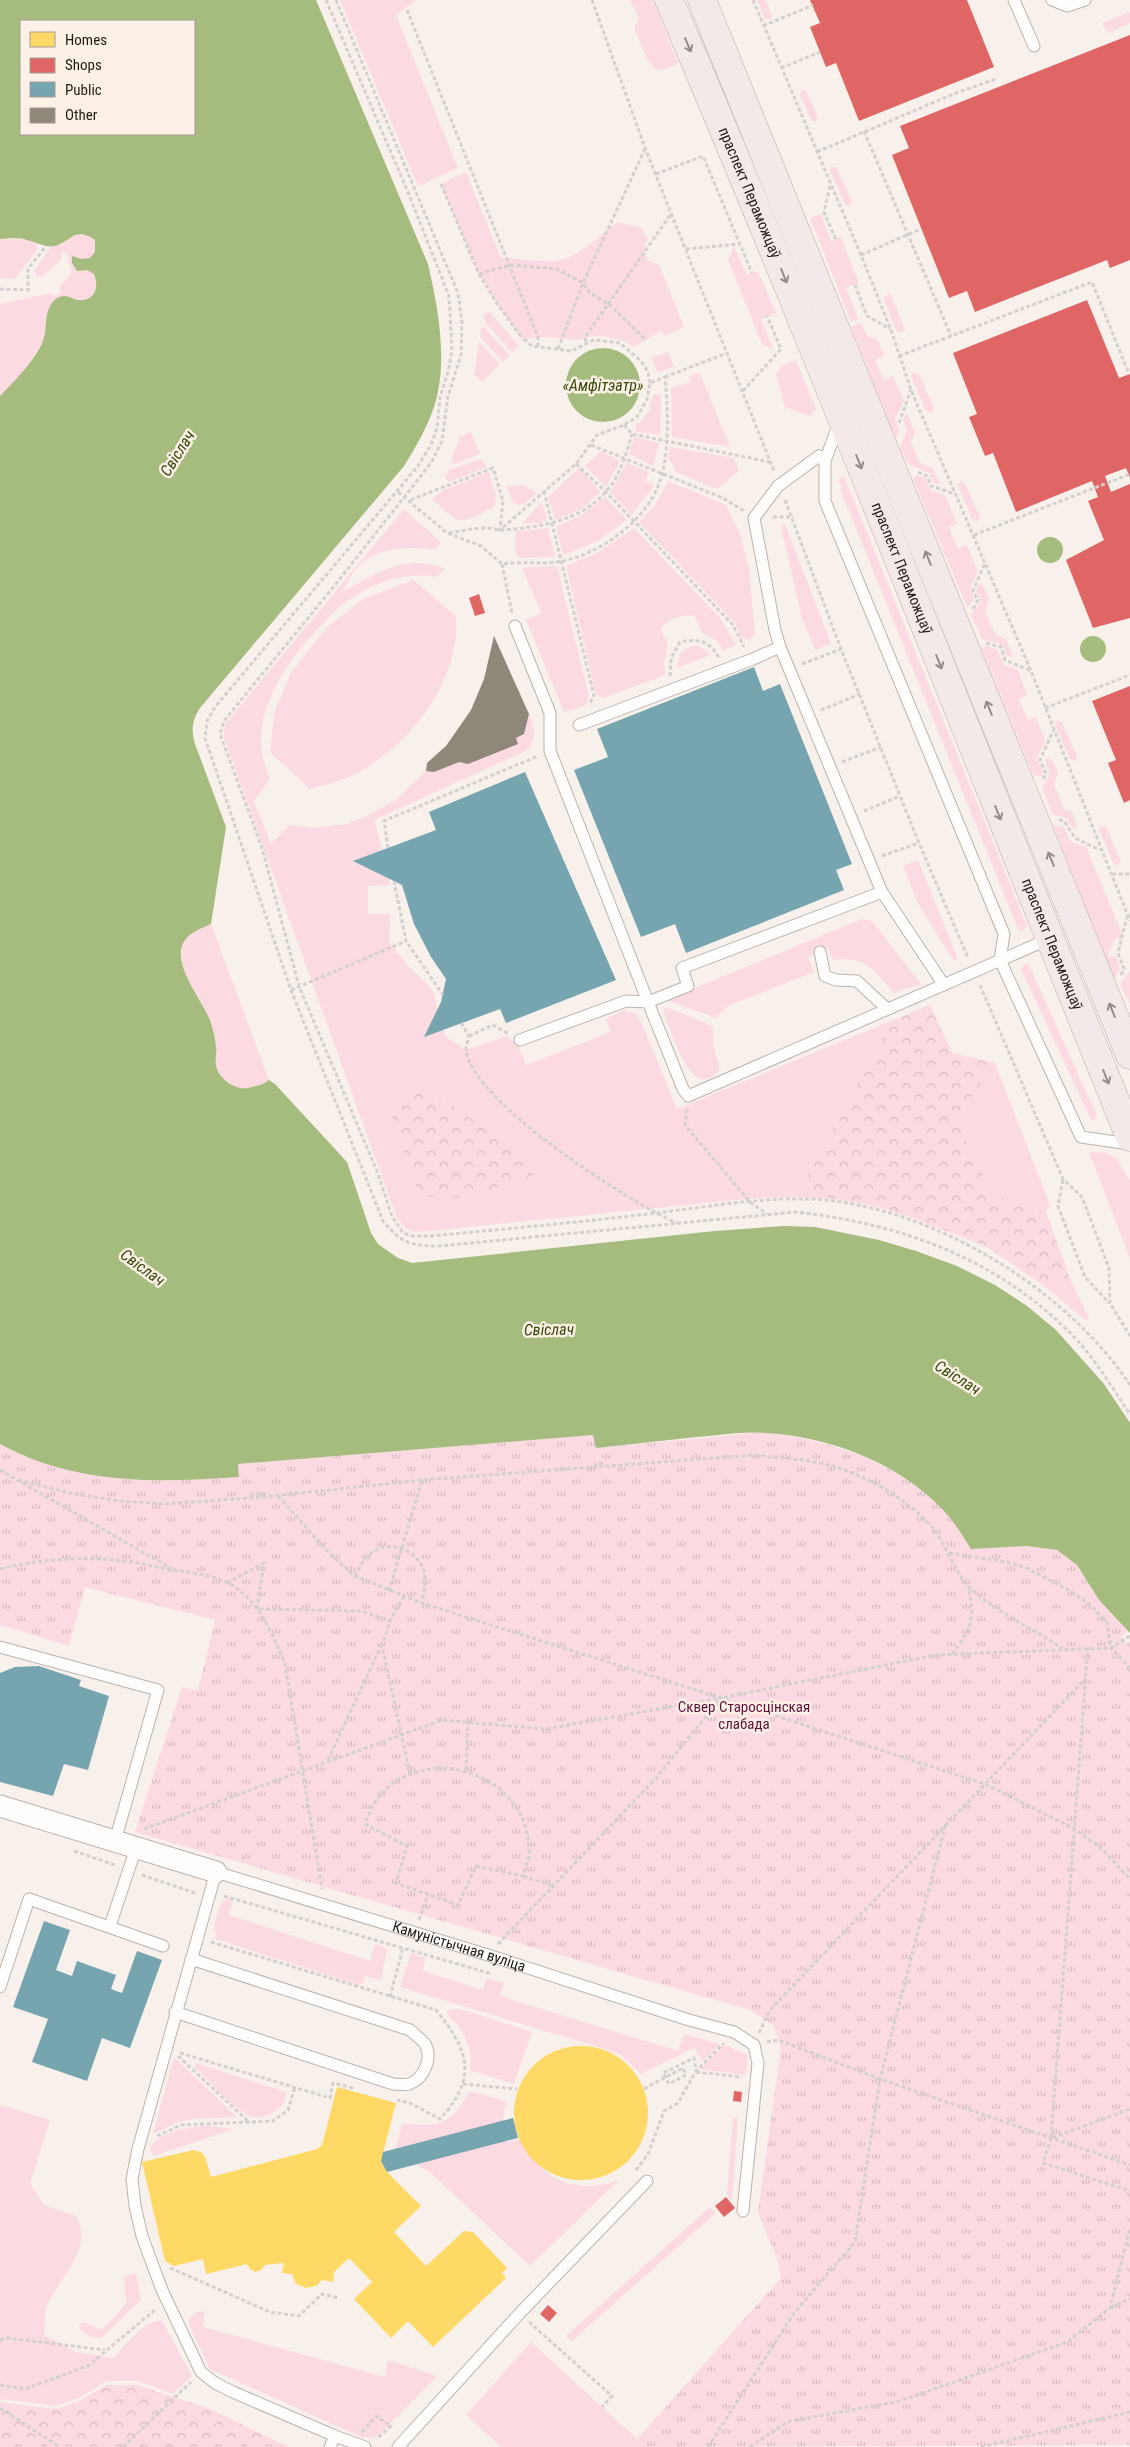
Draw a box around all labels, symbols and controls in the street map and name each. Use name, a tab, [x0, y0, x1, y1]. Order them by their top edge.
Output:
legend	[20, 20, 195, 135]
text: Homes	[65, 31, 107, 49]
one-way arrow	[684, 37, 694, 52]
text: Shops	[65, 56, 102, 74]
text: Public	[65, 81, 102, 99]
text: Other	[65, 106, 98, 124]
street label: праспект Пераможцаў	[715, 125, 785, 261]
one-way arrow	[781, 268, 790, 283]
water label: «Амфітэатр»	[563, 376, 643, 395]
water label: Свіслач	[156, 427, 199, 480]
one-way arrow	[855, 454, 864, 469]
street label: праспект Пераможцаў	[868, 500, 936, 636]
one-way arrow	[923, 551, 933, 566]
one-way arrow	[934, 654, 944, 669]
one-way arrow	[984, 701, 993, 716]
one-way arrow	[994, 805, 1004, 820]
one-way arrow	[1045, 852, 1055, 867]
street label: праспект Пераможцаў	[1018, 876, 1087, 1013]
one-way arrow	[1106, 1002, 1115, 1017]
one-way arrow	[1101, 1069, 1111, 1084]
water label: Свіслач	[117, 1245, 169, 1290]
water label: Свіслач	[524, 1320, 574, 1339]
water label: Свіслач	[931, 1356, 984, 1399]
park label: Сквер Старосцінская слабада	[678, 1698, 810, 1733]
street label: Камуністычная вуліца	[390, 1917, 528, 1976]

